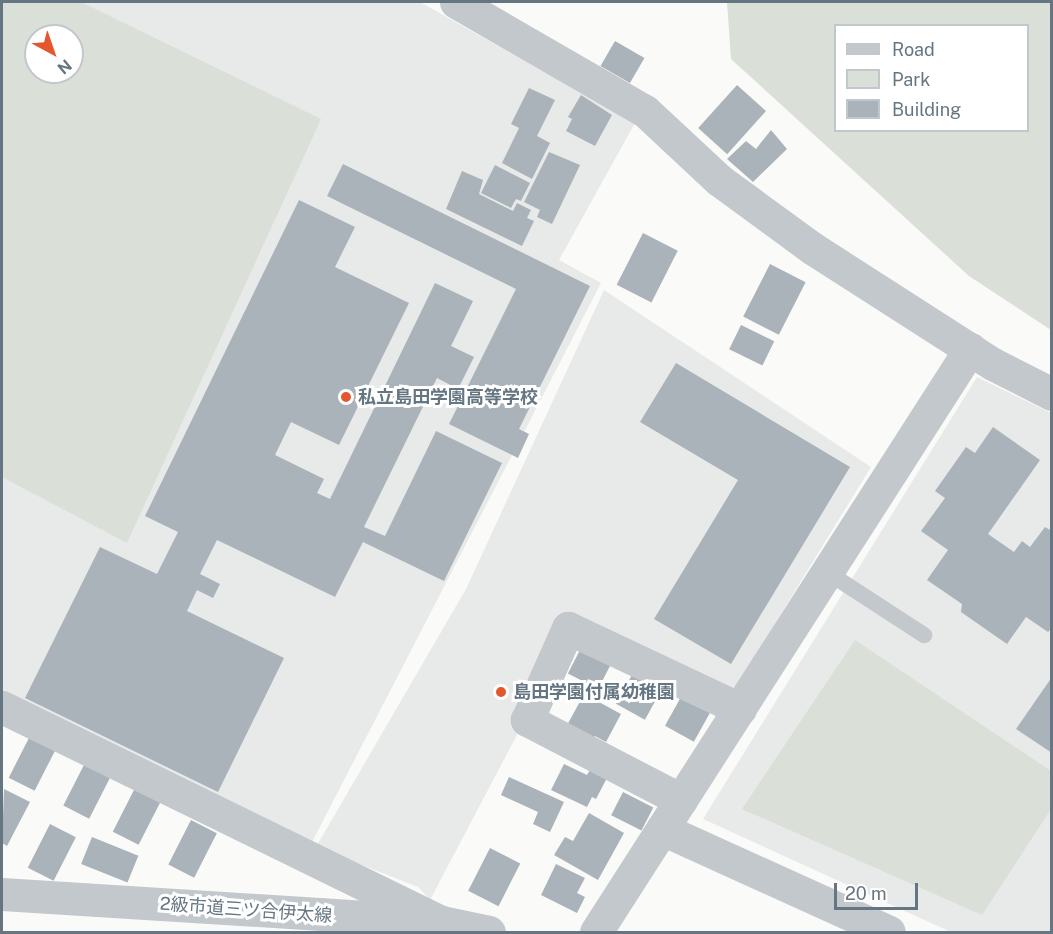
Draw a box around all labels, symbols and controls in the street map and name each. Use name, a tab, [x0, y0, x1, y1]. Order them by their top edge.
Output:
north arrow	[24, 24, 84, 84]
legend	[834, 24, 1029, 132]
text: Road	[892, 39, 935, 60]
text: N	[54, 55, 76, 78]
text: Park	[892, 69, 930, 90]
text: Building	[892, 99, 961, 120]
place label: 私立島田学園高等学校	[358, 386, 538, 408]
marker: 私立島田学園高等学校	[339, 390, 353, 404]
place label: 島田学園付属幼稚園	[513, 681, 675, 703]
marker: 島田学園付属幼稚園	[494, 685, 508, 699]
scale bar	[837, 871, 921, 909]
text: 20 m	[845, 883, 887, 904]
street label: 2級市道三ツ合伊太線	[159, 893, 333, 927]

